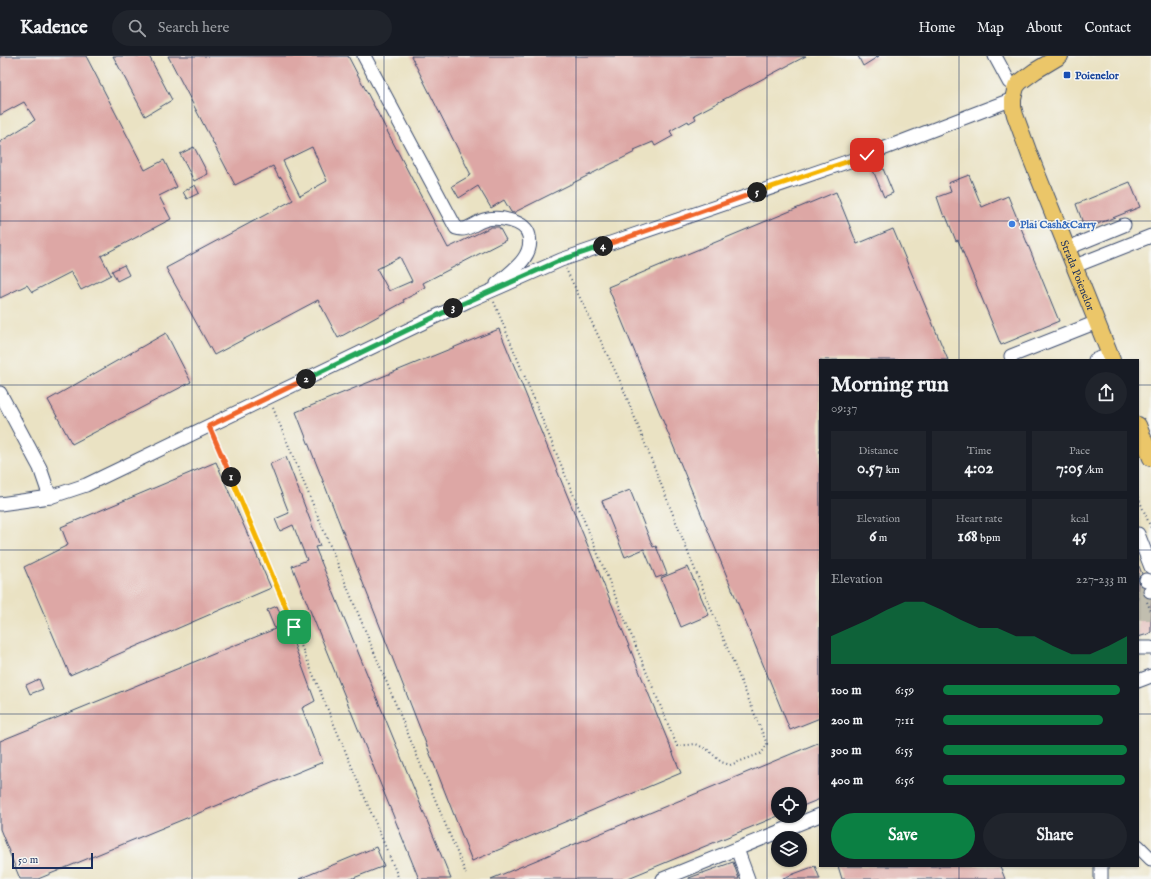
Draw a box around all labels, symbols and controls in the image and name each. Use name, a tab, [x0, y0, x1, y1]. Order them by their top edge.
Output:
search box	[112, 10, 392, 46]
text: Kadence	[20, 16, 88, 40]
icon: search	[126, 17, 148, 39]
text: Search here	[158, 18, 229, 37]
text: Home	[919, 19, 955, 37]
text: Map	[977, 19, 1004, 37]
text: About	[1026, 19, 1062, 37]
text: Contact	[1084, 19, 1131, 37]
place label: Poienelor	[1075, 69, 1120, 83]
marker: Poienelor	[1062, 70, 1072, 80]
pin	[850, 138, 884, 172]
icon: check	[856, 144, 878, 166]
pin: 5	[747, 182, 767, 202]
text: 5	[755, 185, 759, 199]
place label: Plai Cash&Carry	[1020, 218, 1097, 232]
marker: Plai Cash&Carry	[1007, 219, 1017, 229]
pin: 4	[593, 236, 613, 256]
street label: Strada Poienelor	[1057, 238, 1098, 313]
text: 4	[600, 239, 606, 253]
pin: 3	[443, 298, 463, 318]
text: 3	[451, 301, 455, 315]
pin: 2	[296, 369, 316, 389]
text: Morning run	[831, 371, 949, 399]
text: 2	[303, 372, 309, 386]
button: share	[1085, 372, 1127, 414]
text: 09:37	[831, 400, 857, 417]
text: Distance	[858, 444, 898, 458]
text: Time	[967, 444, 991, 458]
text: Pace	[1069, 444, 1090, 458]
text: 0.57	[857, 458, 883, 479]
text: 4:02	[964, 458, 994, 479]
text: 7:05	[1056, 458, 1083, 479]
text: km	[883, 463, 900, 477]
text: /km	[1083, 463, 1103, 477]
pin: 1	[221, 467, 241, 487]
text: 1	[229, 470, 233, 484]
text: Elevation	[857, 512, 900, 526]
text: Heart rate	[956, 512, 1002, 526]
text: kcal	[1070, 512, 1089, 526]
text: 6	[869, 526, 876, 547]
text: 168	[958, 526, 978, 547]
text: 45	[1072, 526, 1087, 547]
text: m	[876, 531, 887, 545]
text: bpm	[978, 531, 1000, 545]
text: Elevation	[831, 571, 883, 588]
text: 227–233 m	[1076, 571, 1127, 588]
pin	[277, 610, 311, 644]
icon: arrive	[283, 616, 305, 638]
text: 100 m	[831, 682, 861, 699]
text: 6:59	[895, 682, 914, 699]
text: 200 m	[831, 712, 863, 729]
text: 7:11	[895, 712, 914, 729]
text: 300 m	[831, 742, 862, 759]
text: 6:55	[895, 742, 913, 759]
text: 400 m	[831, 772, 863, 789]
text: 6:56	[895, 772, 914, 789]
map controls	[771, 787, 807, 867]
button: locate	[771, 787, 807, 823]
button: Save	[831, 813, 975, 859]
button: Share	[983, 813, 1127, 859]
button: layers	[771, 831, 807, 867]
scale bar	[12, 851, 93, 870]
text: 50 m	[18, 853, 38, 867]

